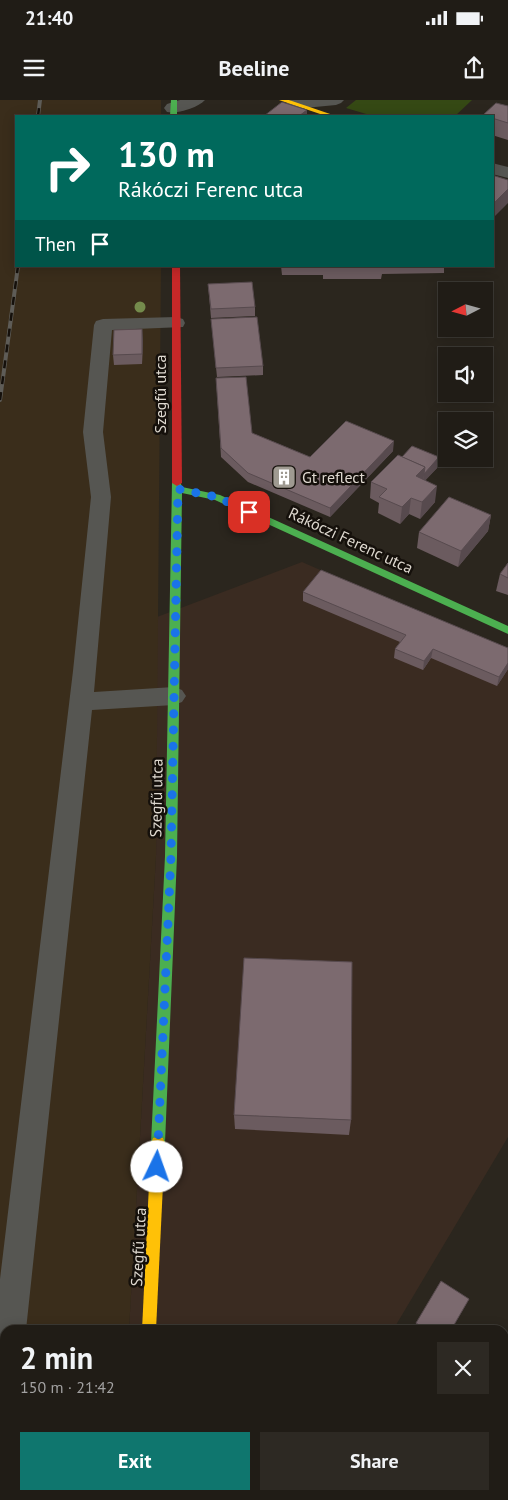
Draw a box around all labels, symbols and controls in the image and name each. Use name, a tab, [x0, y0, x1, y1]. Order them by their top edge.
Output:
text: 21:40	[25, 6, 73, 30]
icon: menu	[20, 54, 48, 82]
text: Beeline	[219, 54, 289, 82]
icon: share	[460, 54, 488, 82]
text: 130 m	[118, 131, 215, 177]
icon: right	[35, 135, 100, 200]
text: Rákóczi Ferenc utca	[118, 175, 303, 203]
icon: arrive	[86, 230, 114, 258]
text: Then	[35, 232, 76, 256]
north arrow	[438, 282, 492, 338]
map controls	[438, 282, 493, 467]
button: sound	[438, 347, 493, 402]
street label: Szegfű utca	[150, 355, 170, 433]
button: layers	[438, 412, 493, 467]
building icon: Gt reflect	[271, 464, 297, 490]
place label: Gt reflect	[302, 467, 366, 487]
pin	[228, 491, 270, 533]
icon: arrive	[235, 498, 263, 526]
street label: Rákóczi Ferenc utca	[286, 502, 416, 578]
street label: Szegfű utca	[145, 758, 167, 838]
position arrow	[130, 1140, 182, 1192]
street label: Szegfű utca	[126, 1207, 150, 1287]
text: 2 min	[20, 1338, 93, 1377]
button: close	[437, 1342, 489, 1394]
text: 150 m · 21:42	[20, 1377, 115, 1397]
button: Exit	[20, 1432, 250, 1490]
button: Share	[260, 1432, 489, 1490]

